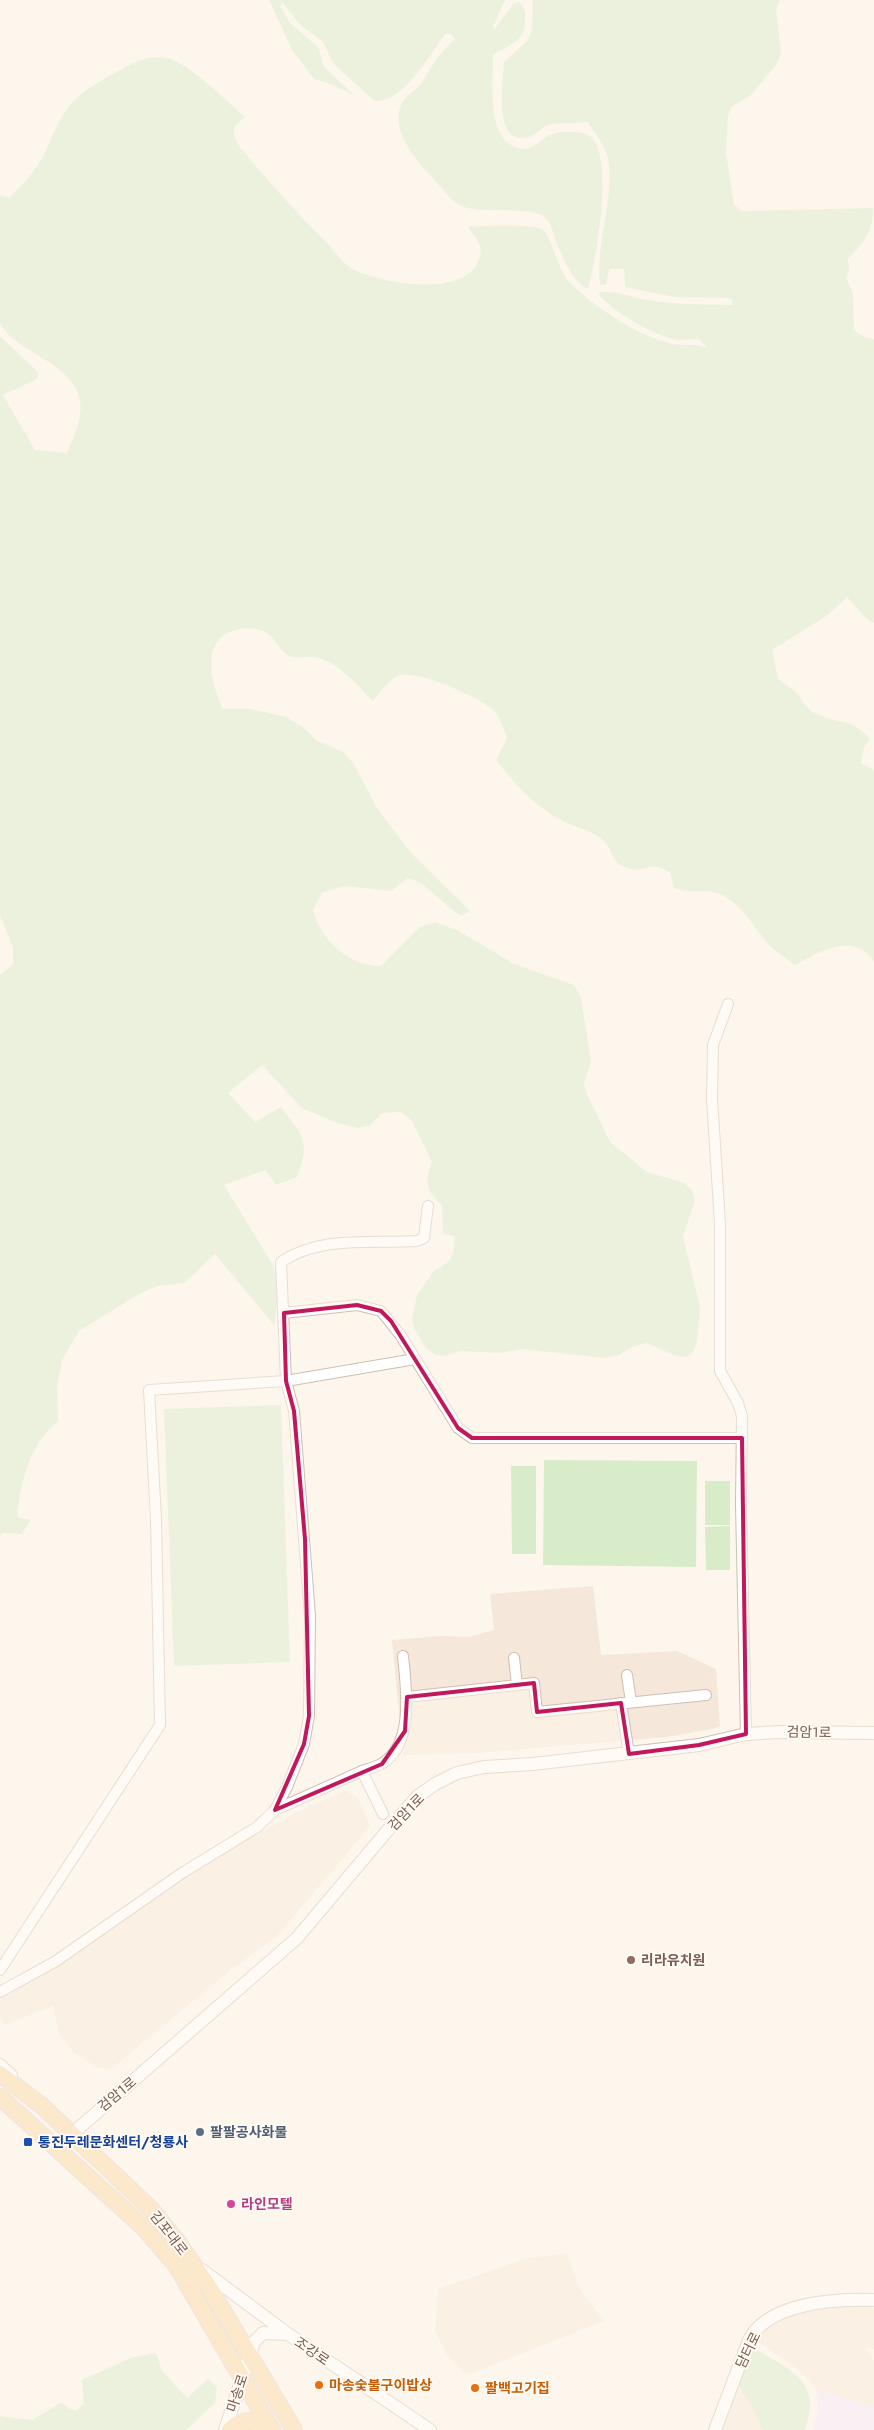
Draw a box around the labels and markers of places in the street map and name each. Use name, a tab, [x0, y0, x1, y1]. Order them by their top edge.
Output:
place label: 리라유치원	[641, 1950, 705, 1970]
marker: 리라유치원	[625, 1954, 637, 1966]
place label: 팔팔공사화물	[210, 2122, 287, 2142]
marker: 팔팔공사화물	[194, 2126, 206, 2138]
place label: 통진두레문화센터/청룡사	[38, 2132, 188, 2152]
marker: 통진두레문화센터/청룡사	[22, 2136, 34, 2148]
place label: 라인모텔	[241, 2194, 293, 2214]
marker: 라인모텔	[225, 2198, 237, 2210]
place label: 마송숯불구이밥상	[329, 2375, 432, 2395]
place label: 팔백고기집	[485, 2378, 549, 2398]
marker: 마송숯불구이밥상	[313, 2379, 325, 2391]
marker: 팔백고기집	[469, 2382, 481, 2394]

